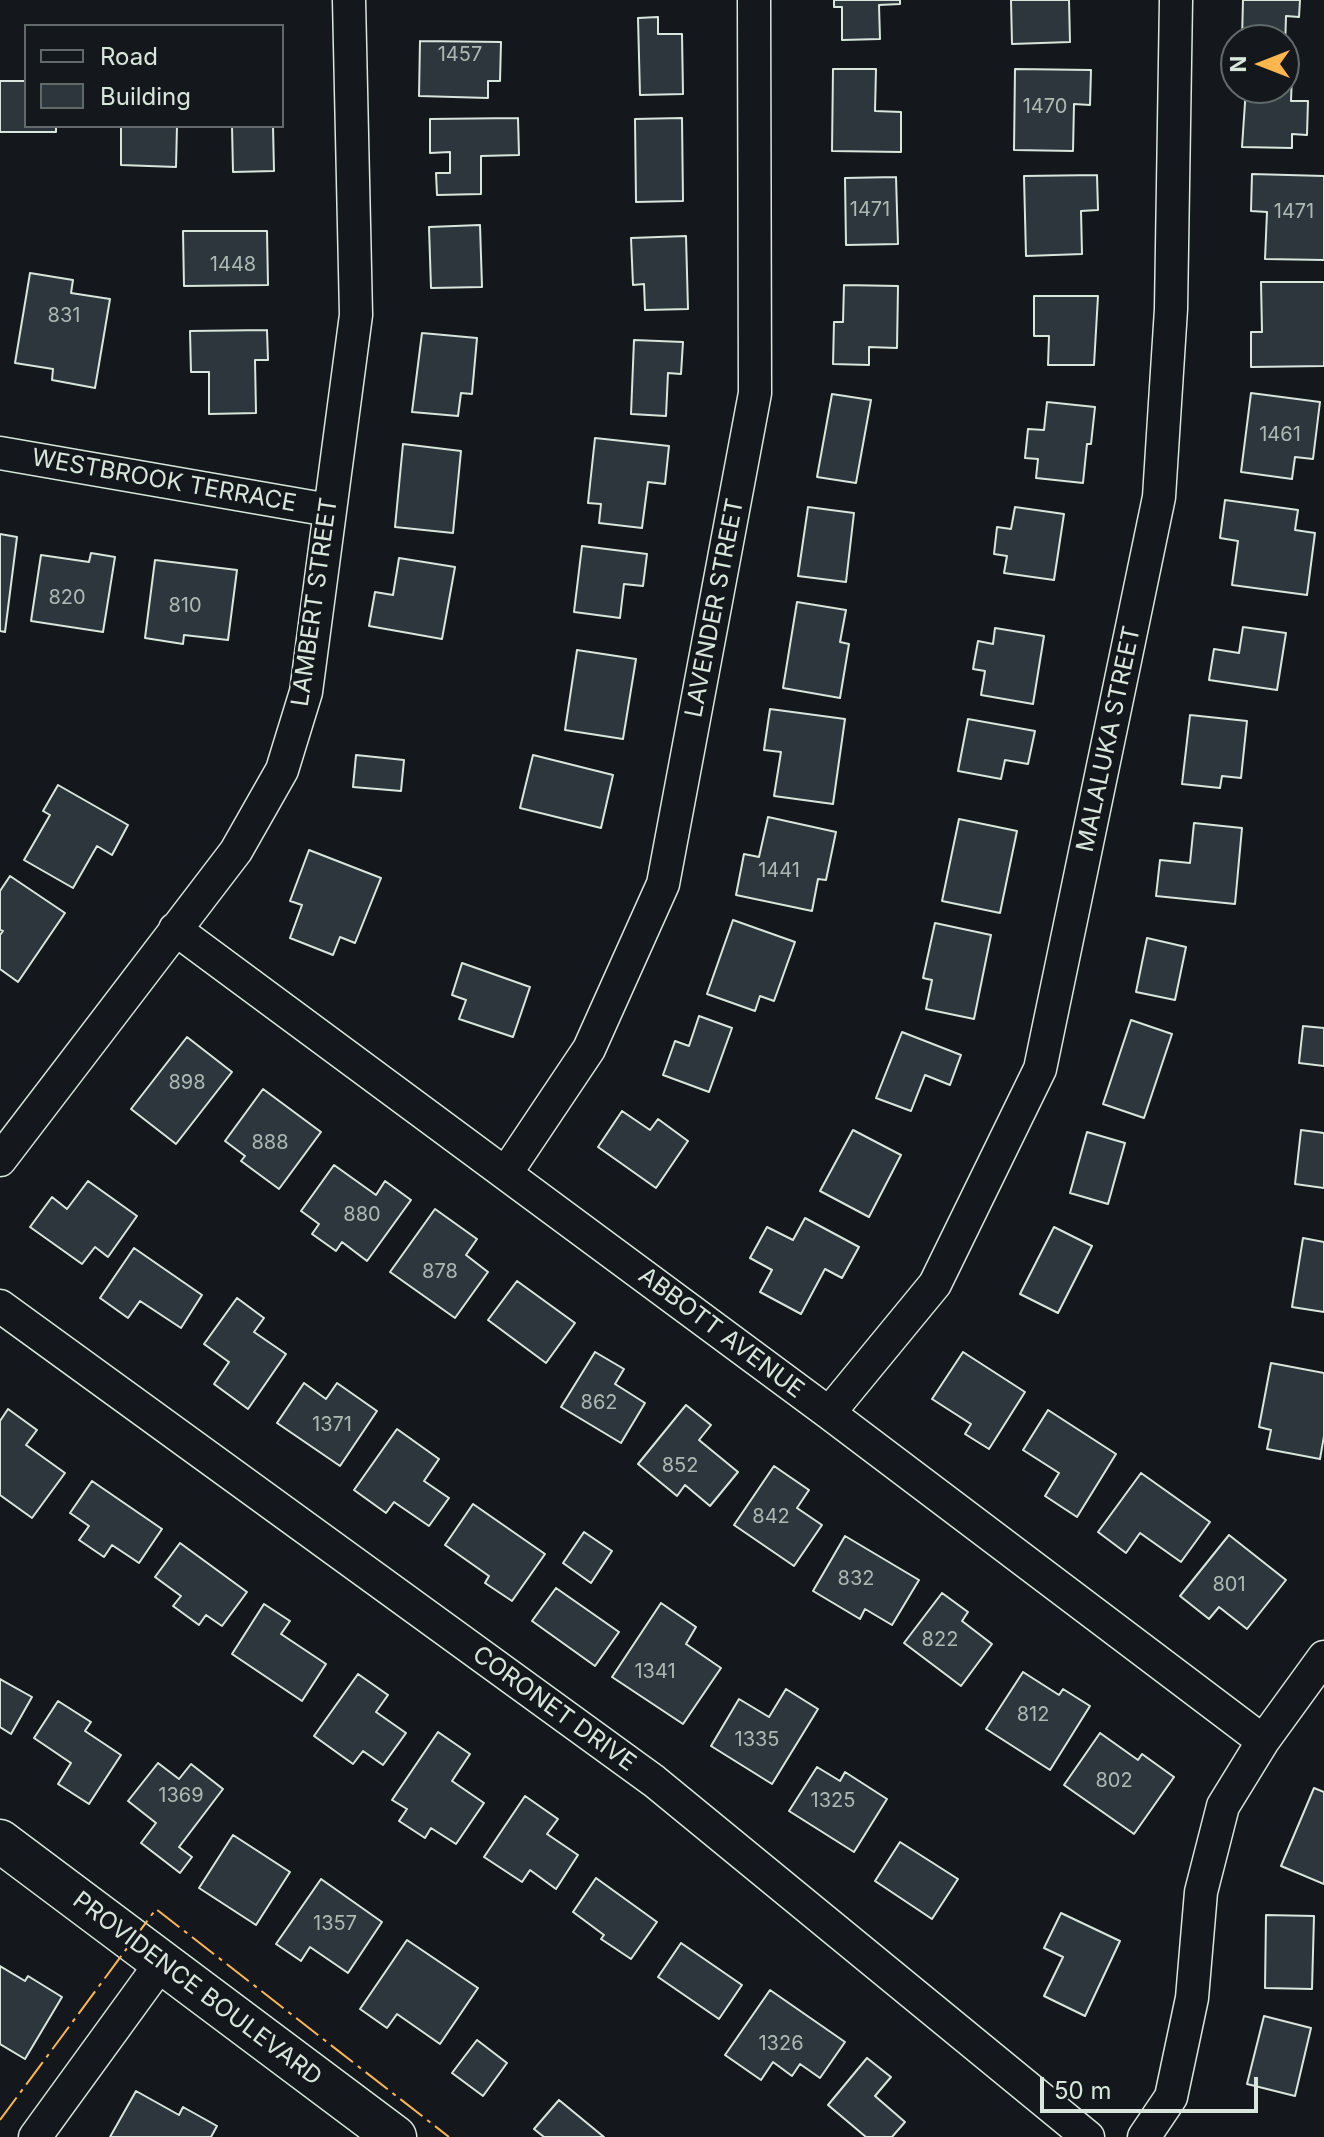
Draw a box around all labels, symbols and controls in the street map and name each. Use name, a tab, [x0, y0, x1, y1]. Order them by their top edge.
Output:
legend	[24, 24, 284, 128]
north arrow	[1220, 24, 1300, 104]
text: Road	[100, 42, 158, 71]
house number: 1457	[438, 43, 482, 67]
text: N	[1225, 56, 1251, 72]
text: Building	[100, 82, 191, 111]
house number: 1470	[1023, 95, 1067, 119]
house number: 1471	[850, 198, 890, 222]
house number: 1471	[1274, 200, 1314, 224]
house number: 1448	[210, 253, 256, 277]
house number: 831	[48, 304, 80, 328]
house number: 1461	[1259, 423, 1301, 447]
street label: WESTBROOK TERRACE	[29, 444, 299, 518]
street label: LAMBERT STREET	[286, 496, 344, 708]
street label: LAVENDER STREET	[680, 496, 750, 720]
house number: 820	[48, 586, 86, 610]
house number: 810	[168, 594, 202, 618]
street label: MALALUKA STREET	[1071, 624, 1147, 854]
house number: 1441	[758, 859, 800, 883]
house number: 898	[168, 1071, 206, 1095]
house number: 888	[251, 1131, 289, 1155]
house number: 880	[343, 1203, 381, 1227]
house number: 878	[422, 1260, 458, 1284]
street label: ABBOTT AVENUE	[633, 1261, 809, 1405]
house number: 862	[581, 1391, 617, 1415]
house number: 1371	[312, 1413, 352, 1437]
house number: 852	[662, 1454, 698, 1478]
house number: 842	[752, 1505, 790, 1529]
house number: 832	[838, 1567, 874, 1591]
house number: 801	[1212, 1573, 1246, 1597]
house number: 822	[922, 1628, 958, 1652]
street label: CORONET DRIVE	[467, 1640, 641, 1778]
house number: 1341	[634, 1660, 676, 1684]
house number: 812	[1017, 1703, 1049, 1727]
house number: 1335	[734, 1728, 780, 1752]
house number: 802	[1095, 1769, 1133, 1793]
house number: 1369	[158, 1784, 204, 1808]
house number: 1325	[811, 1789, 855, 1813]
street label: PROVIDENCE BOULEVARD	[67, 1886, 327, 2092]
house number: 1357	[313, 1912, 357, 1936]
house number: 1326	[758, 2032, 804, 2056]
scale bar	[1044, 2061, 1262, 2111]
text: 50 m	[1054, 2076, 1112, 2105]

